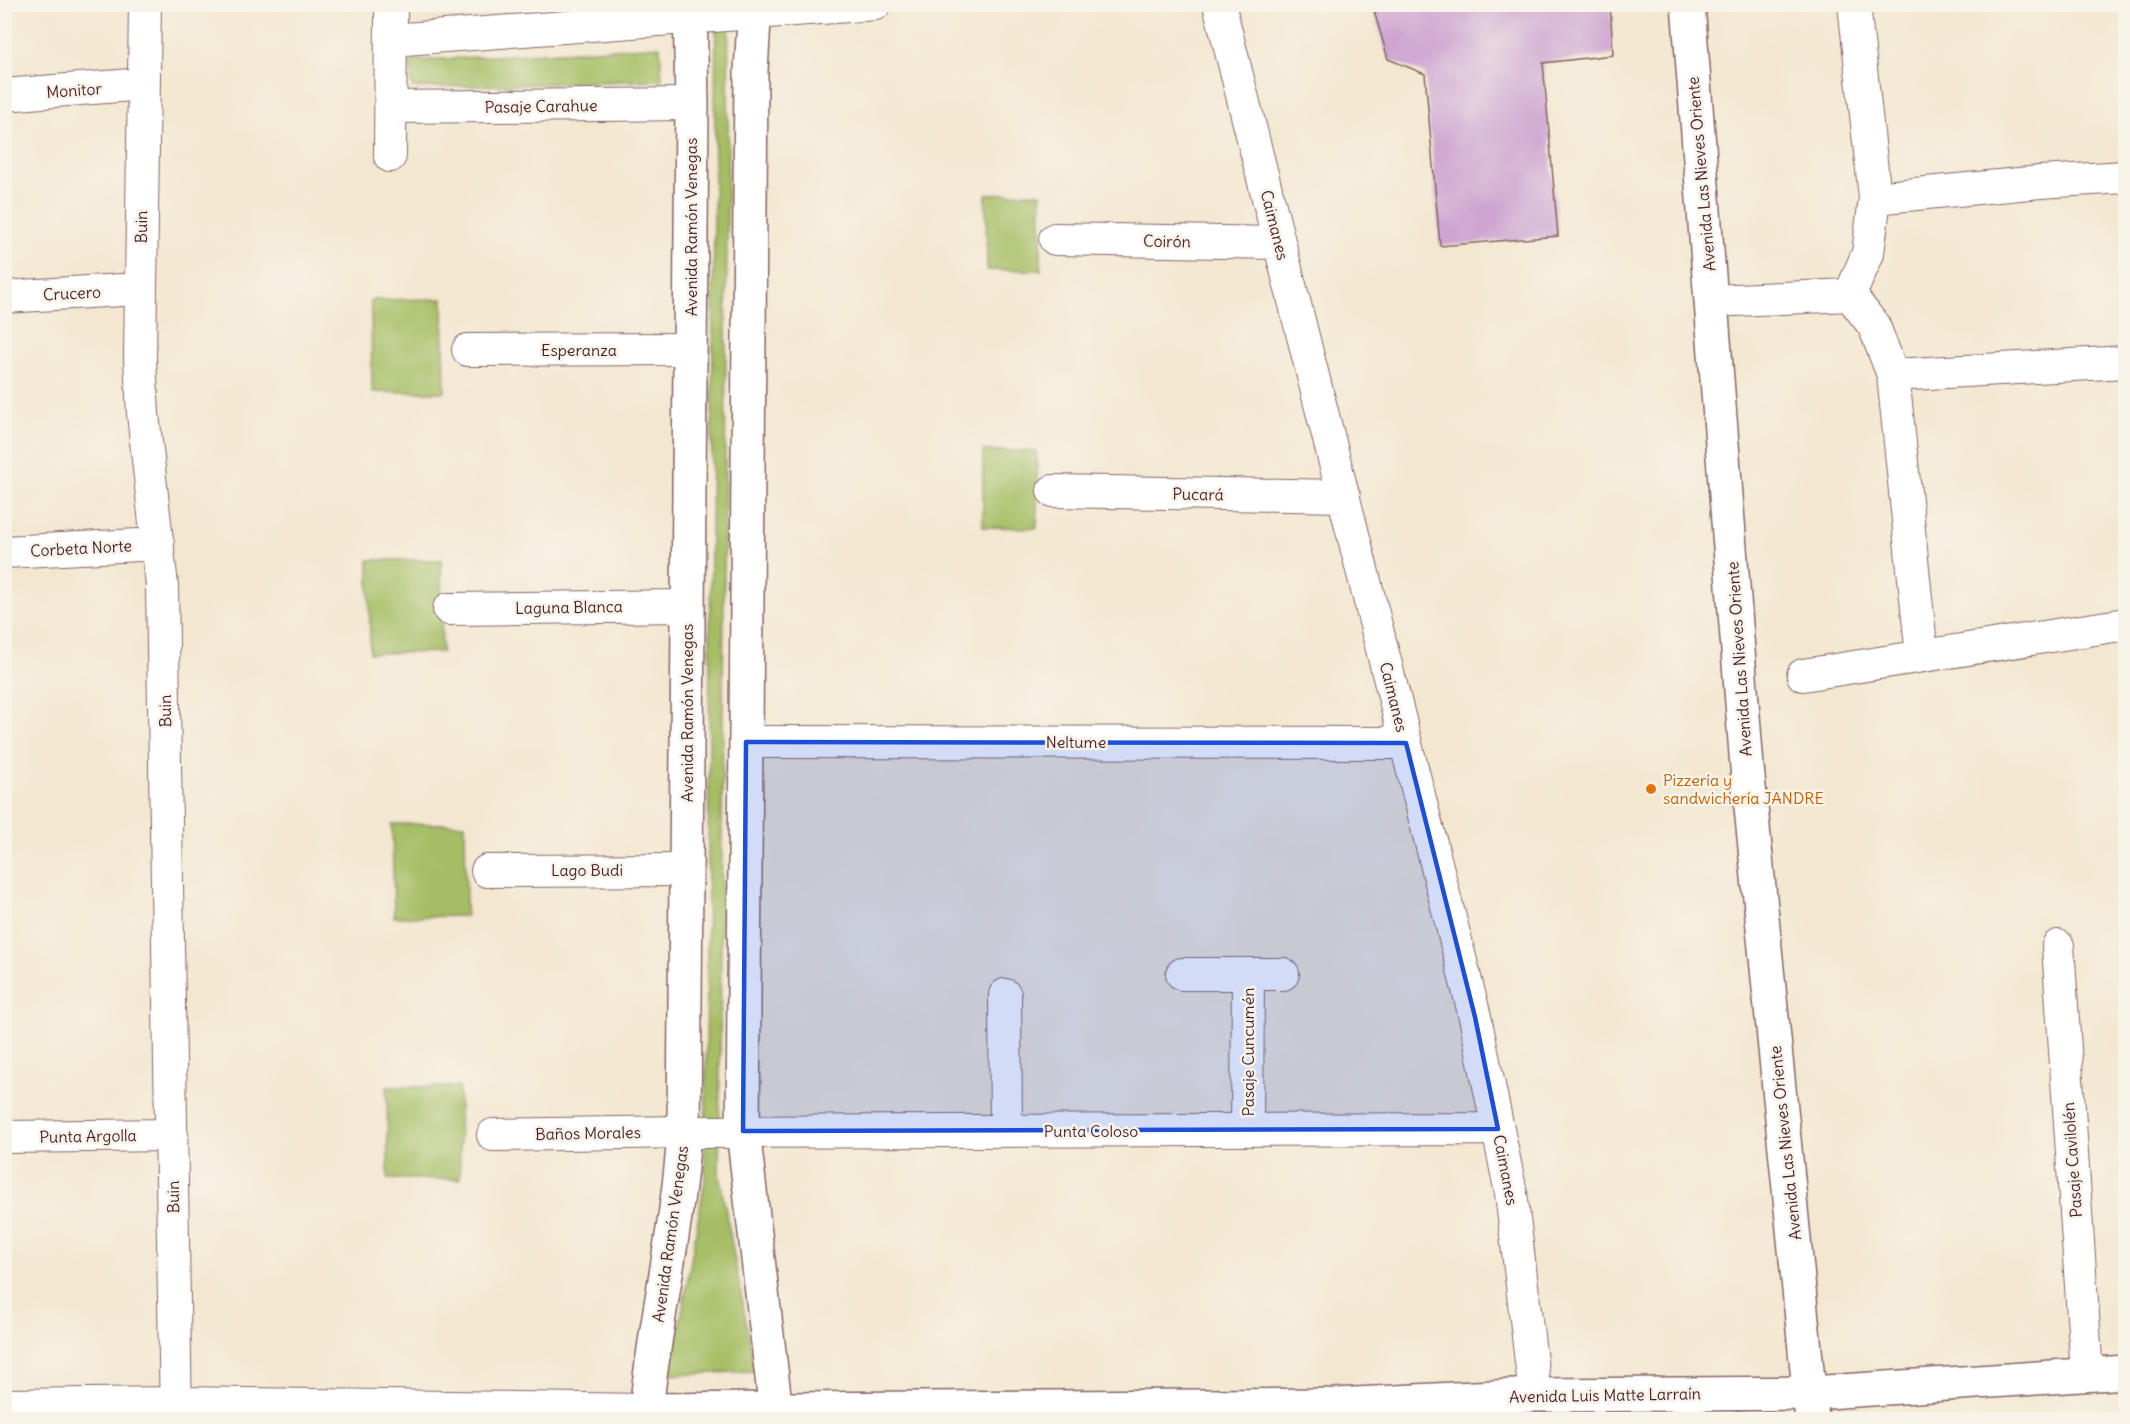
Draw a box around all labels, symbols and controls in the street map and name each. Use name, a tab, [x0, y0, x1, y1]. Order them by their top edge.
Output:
street label: Avenida Las Nieves Oriente	[1683, 76, 1719, 272]
street label: Monitor	[46, 78, 103, 102]
street label: Pasaje Carahue	[484, 95, 598, 117]
street label: Avenida Ramón Venegas	[681, 138, 701, 316]
street label: Caimanes	[1257, 188, 1293, 262]
street label: Buin	[131, 210, 151, 244]
street label: Coirón	[1143, 231, 1191, 251]
street label: Crucero	[42, 281, 102, 305]
street label: Esperanza	[541, 340, 617, 360]
street label: Pucará	[1172, 484, 1224, 504]
street label: Corbeta Norte	[30, 535, 132, 561]
street label: Avenida Las Nieves Oriente	[1722, 561, 1756, 757]
street label: Laguna Blanca	[515, 596, 623, 618]
street label: Avenida Ramón Venegas	[677, 624, 697, 802]
street label: Caimanes	[1376, 660, 1412, 734]
street label: Buin	[155, 694, 175, 728]
street label: Neltume	[1046, 732, 1106, 752]
place label: Pizzería y sandwichería JANDRE	[1663, 770, 1824, 808]
marker: Pizzería y sandwichería JANDRE	[1644, 782, 1658, 796]
street label: Lago Budi	[551, 860, 623, 880]
street label: Pasaje Cuncumén	[1238, 987, 1258, 1117]
street label: Avenida Las Nieves Oriente	[1765, 1045, 1805, 1241]
street label: Pasaje Cavilolén	[2058, 1102, 2086, 1218]
street label: Punta Coloso	[1044, 1121, 1138, 1141]
street label: Baños Morales	[535, 1122, 641, 1144]
street label: Punta Argolla	[39, 1125, 137, 1147]
street label: Caimanes	[1489, 1133, 1523, 1207]
street label: Avenida Ramón Venegas	[648, 1144, 692, 1324]
street label: Buin	[163, 1180, 183, 1214]
street label: Avenida Luis Matte Larraín	[1509, 1383, 1701, 1407]

